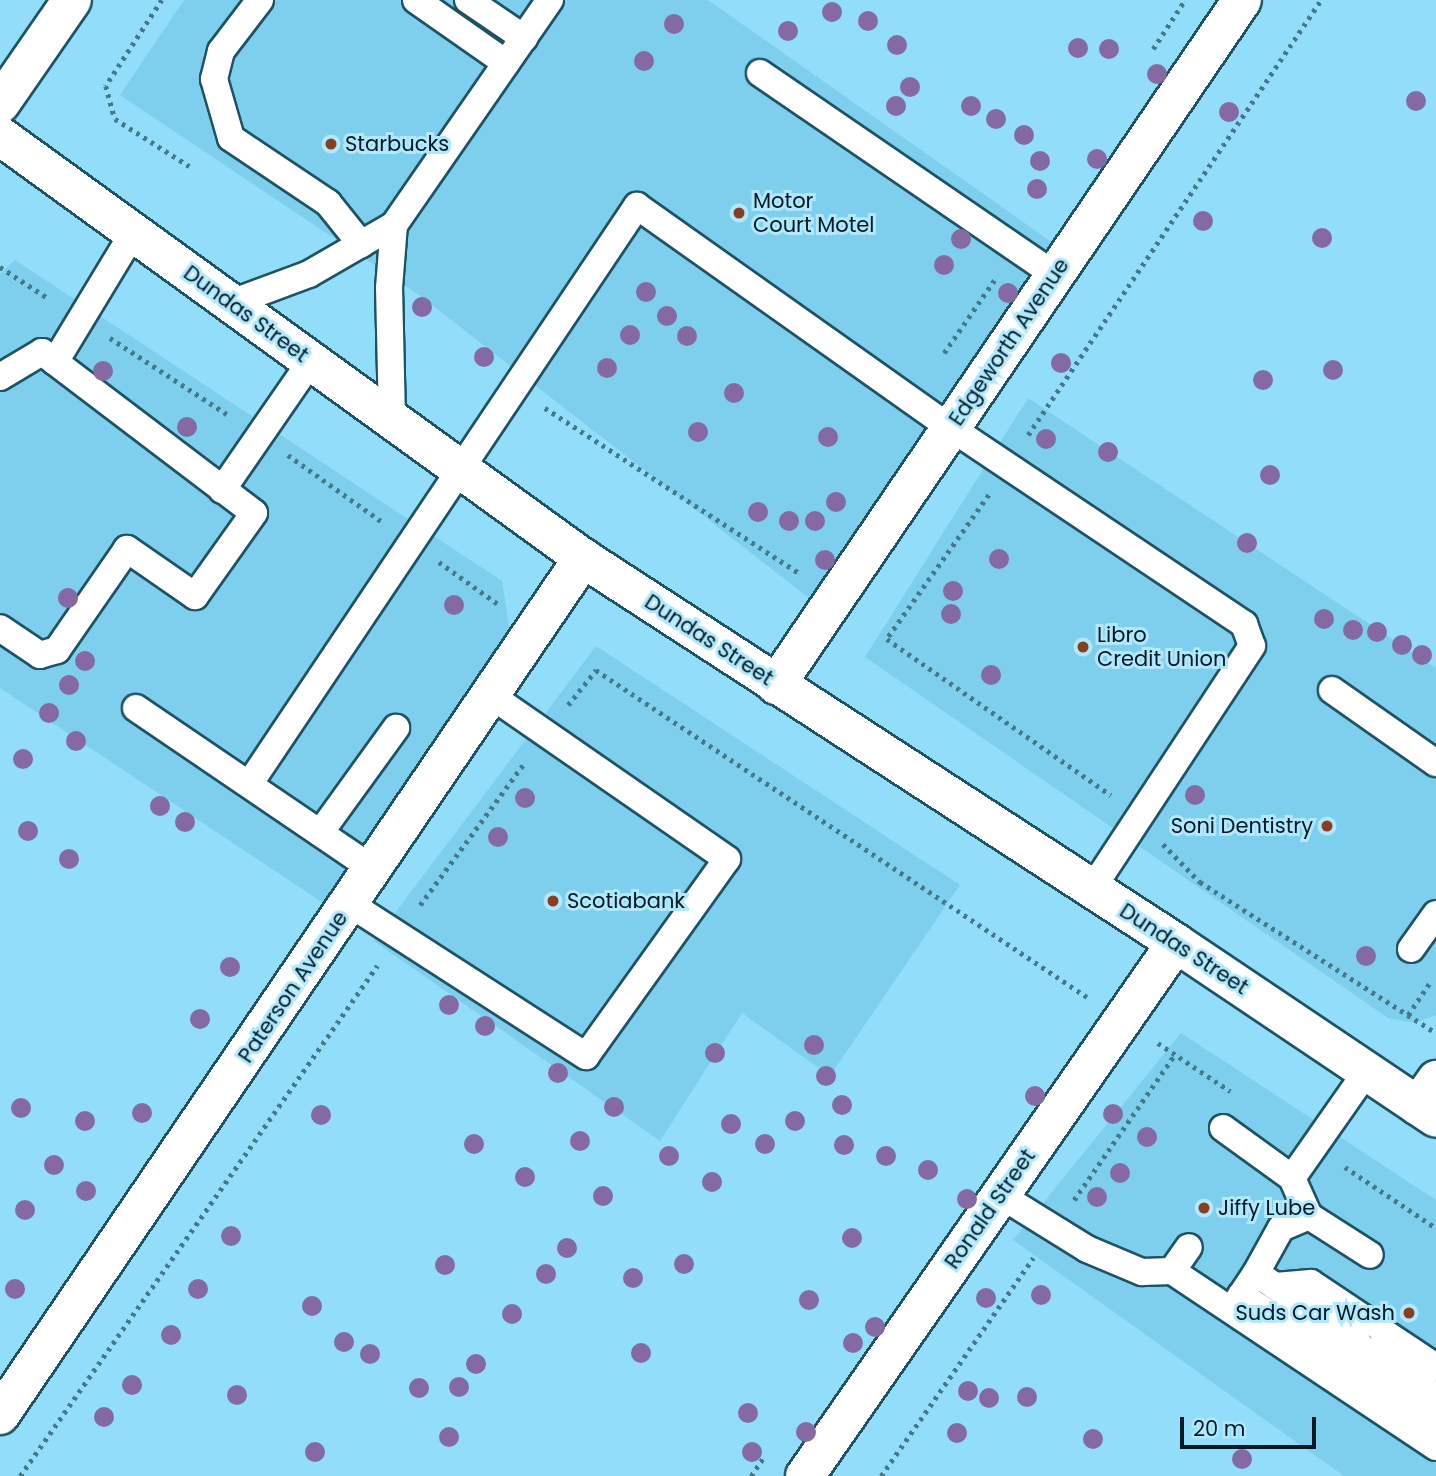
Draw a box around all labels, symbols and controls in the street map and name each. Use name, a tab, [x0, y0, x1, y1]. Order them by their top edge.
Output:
place label: Starbucks	[345, 131, 449, 157]
marker: Starbucks	[323, 136, 339, 152]
place label: Motor Court Motel	[753, 188, 875, 238]
marker: Motor Court Motel	[731, 205, 747, 221]
street label: Edgeworth Avenue	[944, 254, 1074, 430]
street label: Dundas Street	[179, 260, 313, 368]
street label: Dundas Street	[640, 589, 778, 691]
place label: Libro Credit Union	[1097, 622, 1226, 672]
marker: Libro Credit Union	[1075, 639, 1091, 655]
place label: Soni Dentistry	[1171, 813, 1313, 839]
marker: Soni Dentistry	[1319, 818, 1335, 834]
place label: Scotiabank	[567, 888, 685, 914]
marker: Scotiabank	[545, 893, 561, 909]
street label: Dundas Street	[1115, 898, 1253, 1000]
street label: Paterson Avenue	[233, 907, 353, 1067]
street label: Ronald Street	[939, 1144, 1041, 1274]
place label: Jiffy Lube	[1218, 1195, 1315, 1221]
marker: Jiffy Lube	[1196, 1200, 1212, 1216]
place label: Suds Car Wash	[1236, 1300, 1395, 1326]
marker: Suds Car Wash	[1401, 1305, 1417, 1321]
scale bar	[1184, 1402, 1320, 1446]
text: 20 m	[1193, 1414, 1246, 1443]

